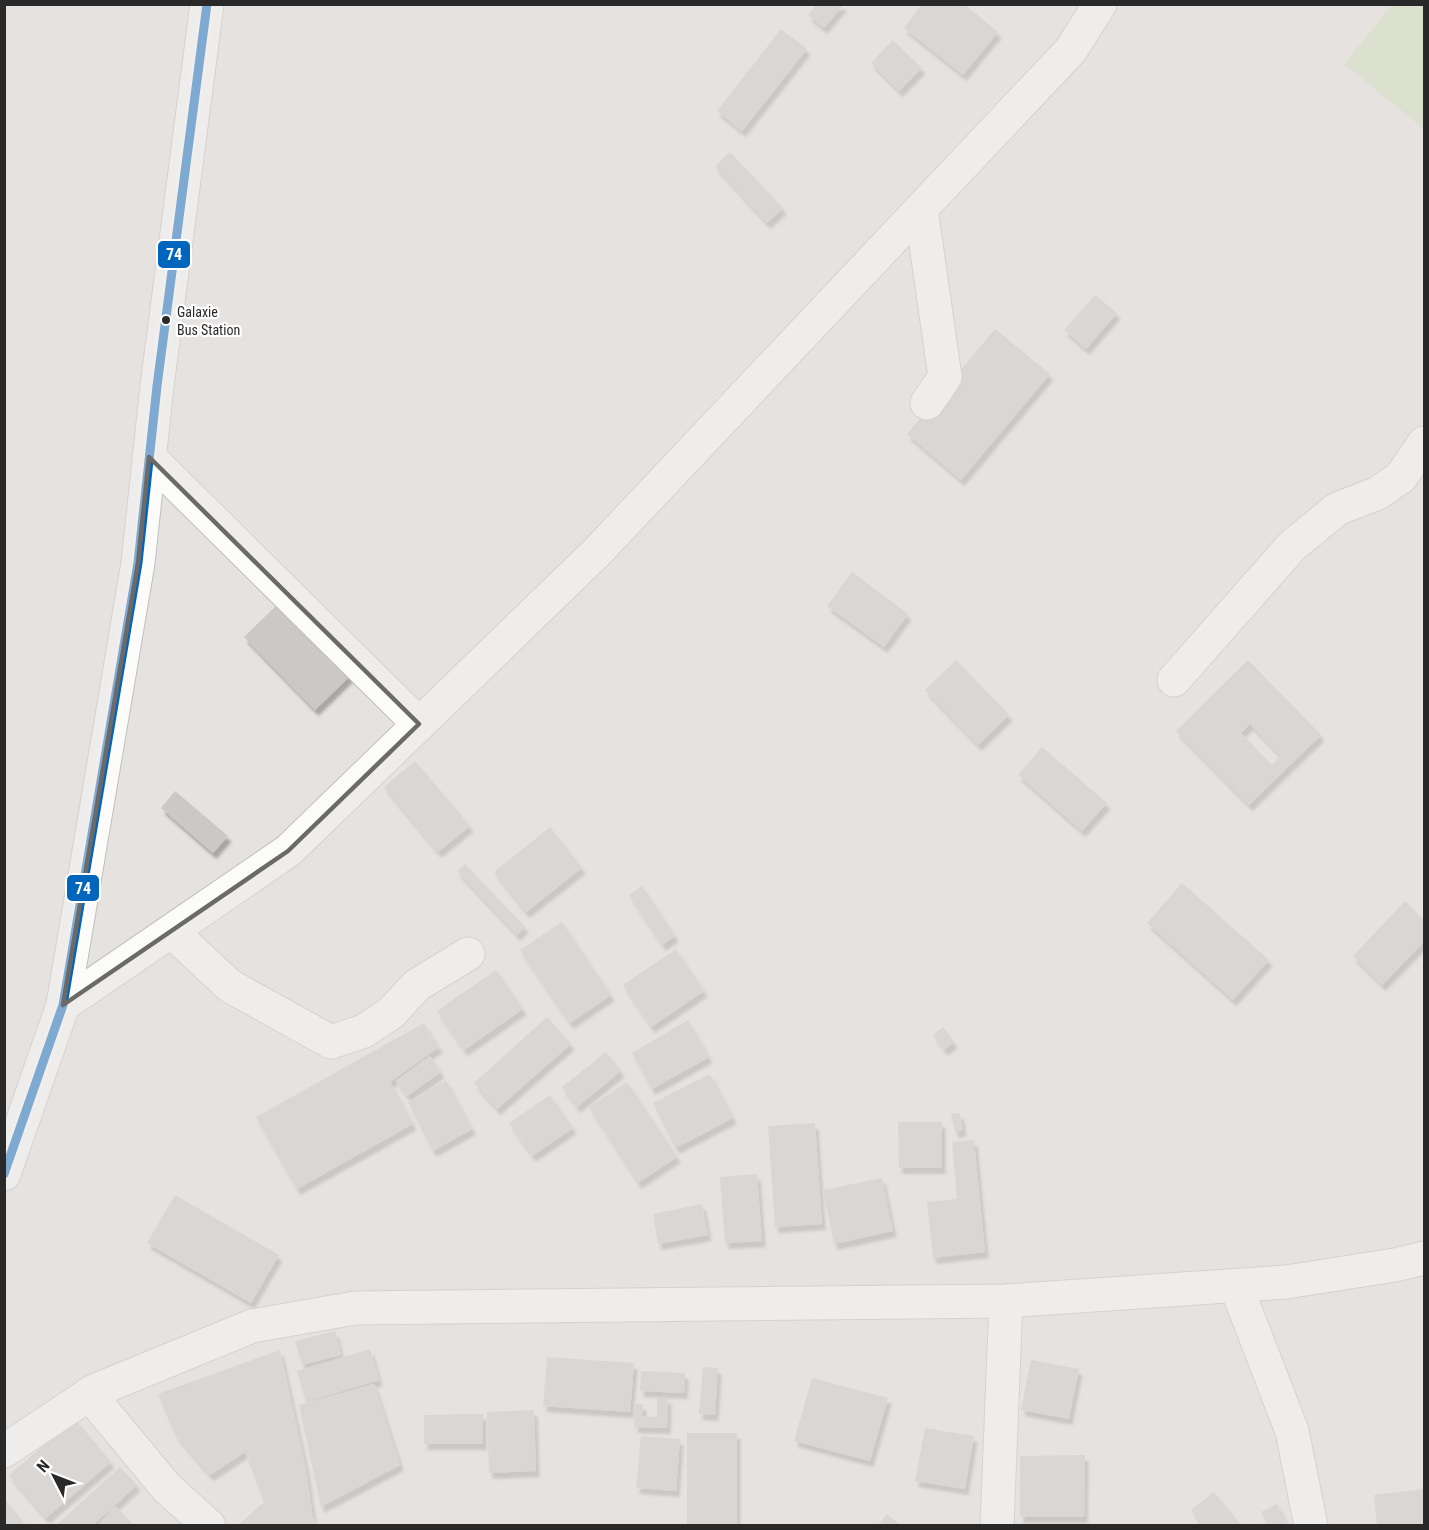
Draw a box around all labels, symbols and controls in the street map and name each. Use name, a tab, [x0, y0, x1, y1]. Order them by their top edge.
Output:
line badge: 74	[157, 240, 191, 269]
text: 74	[166, 245, 182, 264]
place label: Galaxie Bus Station	[177, 304, 240, 338]
marker: Galaxie Bus Station	[160, 314, 172, 326]
line badge: 74	[66, 874, 100, 902]
text: 74	[75, 879, 91, 898]
north arrow	[24, 1446, 84, 1506]
text: N	[33, 1456, 54, 1476]

